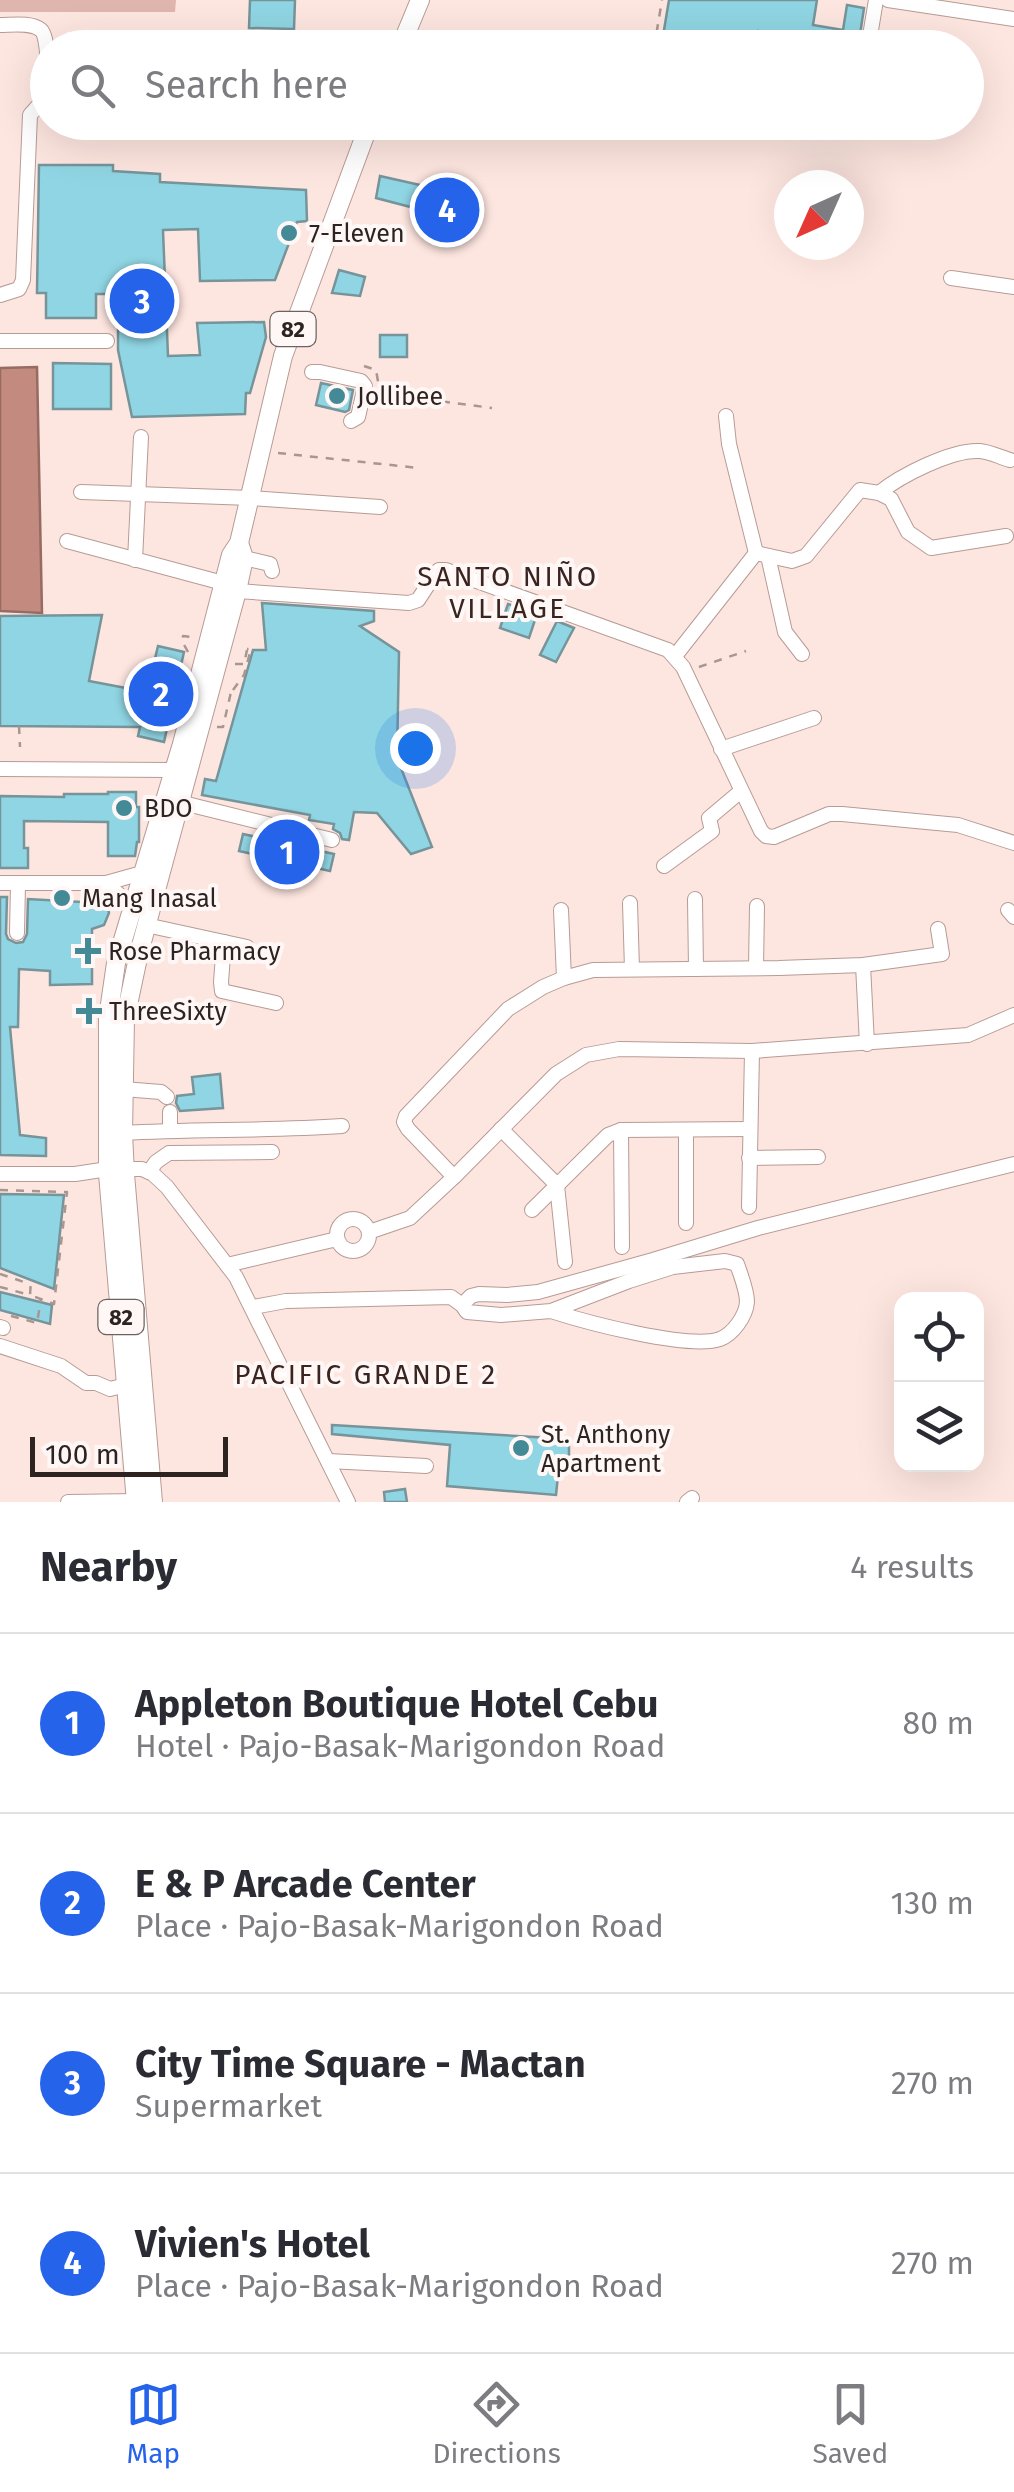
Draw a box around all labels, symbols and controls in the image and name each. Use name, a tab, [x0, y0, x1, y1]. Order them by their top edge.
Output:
search box	[30, 30, 984, 140]
icon: search	[65, 58, 120, 113]
text: Search here	[145, 62, 348, 108]
north arrow	[774, 170, 864, 260]
pin: 4	[414, 172, 480, 248]
place label: 7-Eleven	[309, 219, 405, 249]
marker: 7-Eleven	[278, 222, 300, 244]
pin: 3	[110, 264, 174, 338]
road number: 82	[270, 312, 316, 346]
place label: Jollibee	[357, 382, 443, 412]
marker: Jollibee	[326, 385, 348, 407]
district label: SANTO NIÑO VILLAGE	[417, 560, 599, 625]
pin: 2	[128, 656, 194, 732]
your location	[390, 723, 441, 774]
place label: BDO	[144, 794, 193, 824]
marker: BDO	[113, 797, 135, 819]
pin: 1	[254, 814, 320, 890]
place label: Mang Inasal	[82, 884, 217, 914]
marker: Mang Inasal	[51, 887, 73, 909]
place label: Rose Pharmacy	[108, 937, 281, 967]
marker: Rose Pharmacy	[77, 940, 99, 962]
place label: ThreeSixty	[109, 997, 227, 1027]
marker: ThreeSixty	[78, 1000, 100, 1022]
map controls	[894, 1292, 984, 1472]
button: locate	[894, 1292, 984, 1382]
road number: 82	[98, 1300, 144, 1334]
district label: PACIFIC GRANDE 2	[234, 1358, 498, 1391]
button: layers	[894, 1382, 984, 1472]
place label: St. Anthony Apartment	[541, 1420, 671, 1479]
scale bar	[30, 1432, 228, 1476]
marker: St. Anthony Apartment	[510, 1437, 532, 1459]
text: 100 m	[45, 1438, 120, 1471]
text: Nearby	[40, 1542, 177, 1592]
text: 4 results	[850, 1548, 974, 1586]
text: Appleton Boutique Hotel Cebu	[135, 1681, 659, 1727]
text: 1	[65, 1704, 80, 1742]
text: 80 m	[903, 1704, 974, 1742]
text: Hotel · Pajo-Basak-Marigondon Road	[135, 1727, 665, 1765]
text: E & P Arcade Center	[135, 1861, 476, 1907]
text: 2	[64, 1884, 81, 1922]
text: 130 m	[890, 1884, 974, 1922]
text: Place · Pajo-Basak-Marigondon Road	[135, 1907, 664, 1945]
text: City Time Square - Mactan	[135, 2041, 586, 2087]
text: 3	[64, 2064, 81, 2102]
text: 270 m	[891, 2064, 974, 2102]
text: Supermarket	[135, 2087, 322, 2125]
text: Vivien's Hotel	[135, 2221, 370, 2267]
text: 4	[63, 2244, 82, 2282]
text: 270 m	[891, 2244, 974, 2282]
text: Place · Pajo-Basak-Marigondon Road	[135, 2267, 664, 2305]
tab: Map	[126, 2377, 181, 2470]
tab: Directions	[432, 2377, 561, 2470]
tab: Saved	[812, 2377, 888, 2470]

